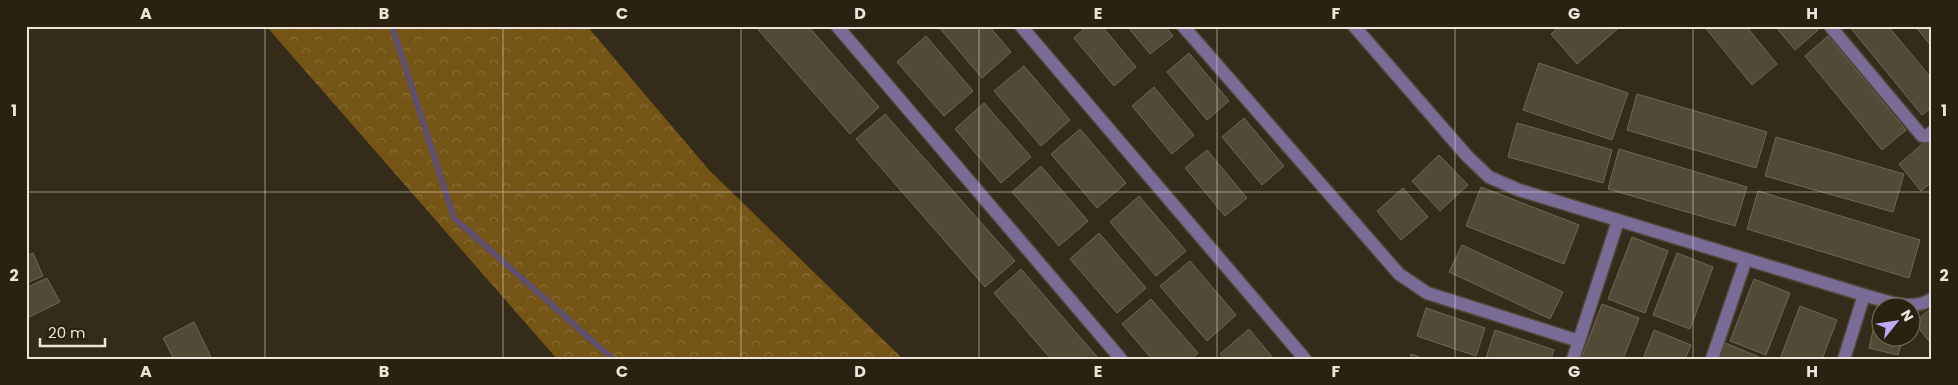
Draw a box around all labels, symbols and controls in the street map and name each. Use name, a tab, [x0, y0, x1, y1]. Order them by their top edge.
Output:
text: A	[140, 2, 152, 25]
text: B	[379, 2, 389, 25]
text: C	[616, 2, 628, 25]
text: D	[854, 2, 866, 25]
text: E	[1094, 2, 1102, 25]
text: F	[1332, 2, 1341, 25]
text: G	[1568, 2, 1580, 25]
text: H	[1806, 2, 1818, 25]
text: 1	[11, 99, 17, 122]
text: 1	[1941, 99, 1947, 122]
text: 2	[9, 264, 19, 287]
text: 2	[1939, 264, 1949, 287]
north arrow	[1870, 298, 1920, 348]
text: N	[1896, 306, 1919, 325]
scale bar	[40, 315, 105, 347]
text: 20 m	[48, 322, 86, 343]
text: A	[140, 360, 152, 383]
text: B	[379, 360, 389, 383]
text: C	[616, 360, 628, 383]
text: D	[854, 360, 866, 383]
text: E	[1094, 360, 1102, 383]
text: F	[1332, 360, 1341, 383]
text: G	[1568, 360, 1580, 383]
text: H	[1806, 360, 1818, 383]

